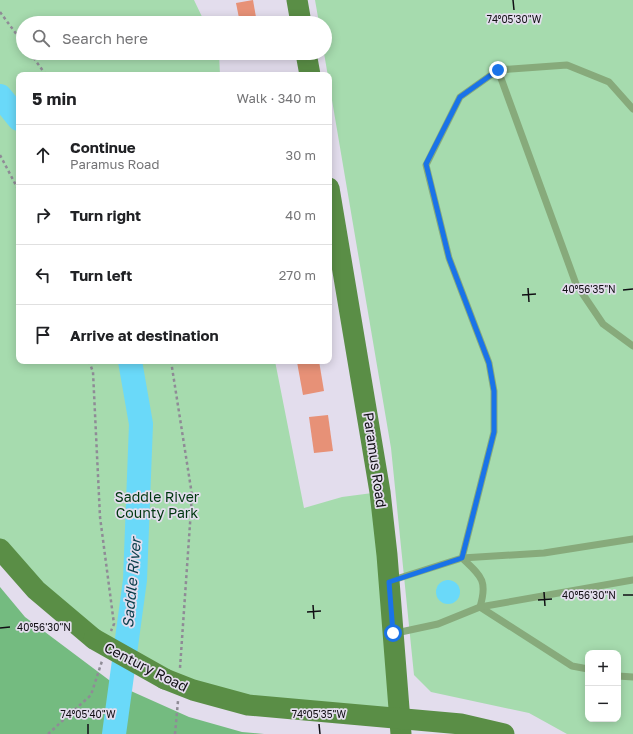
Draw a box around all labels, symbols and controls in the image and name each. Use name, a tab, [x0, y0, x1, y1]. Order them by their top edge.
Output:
text: 74°05'30"W	[487, 13, 542, 25]
search box	[16, 16, 332, 60]
icon: search	[30, 27, 52, 49]
text: Search here	[62, 29, 148, 47]
route end	[489, 61, 507, 79]
text: 5 min	[32, 88, 76, 109]
text: Walk · 340 m	[236, 90, 316, 106]
text: Continue	[70, 138, 136, 156]
icon: ahead	[32, 144, 54, 166]
text: 30 m	[286, 147, 316, 163]
text: Paramus Road	[70, 156, 159, 172]
icon: right	[32, 204, 54, 226]
text: Turn right	[70, 206, 141, 224]
text: 40 m	[285, 207, 316, 223]
icon: left	[32, 264, 54, 286]
text: Turn left	[70, 266, 132, 284]
text: 270 m	[279, 267, 316, 283]
text: 40°56'35"N	[562, 283, 616, 295]
icon: arrive	[32, 324, 54, 346]
text: Arrive at destination	[70, 326, 219, 344]
street label: Paramus Road	[360, 411, 391, 509]
park label: Saddle River County Park	[115, 488, 200, 521]
water label: Saddle River	[118, 535, 144, 629]
text: 40°56'30"N	[562, 589, 616, 601]
text: 40°56'30"N	[17, 621, 71, 633]
route start	[384, 624, 402, 642]
street label: Century Road	[102, 638, 191, 695]
map controls	[585, 650, 621, 722]
button: +	[585, 650, 621, 686]
button: −	[585, 686, 621, 722]
text: 74°05'40"W	[61, 708, 116, 720]
text: 74°05'35"W	[292, 708, 347, 720]

